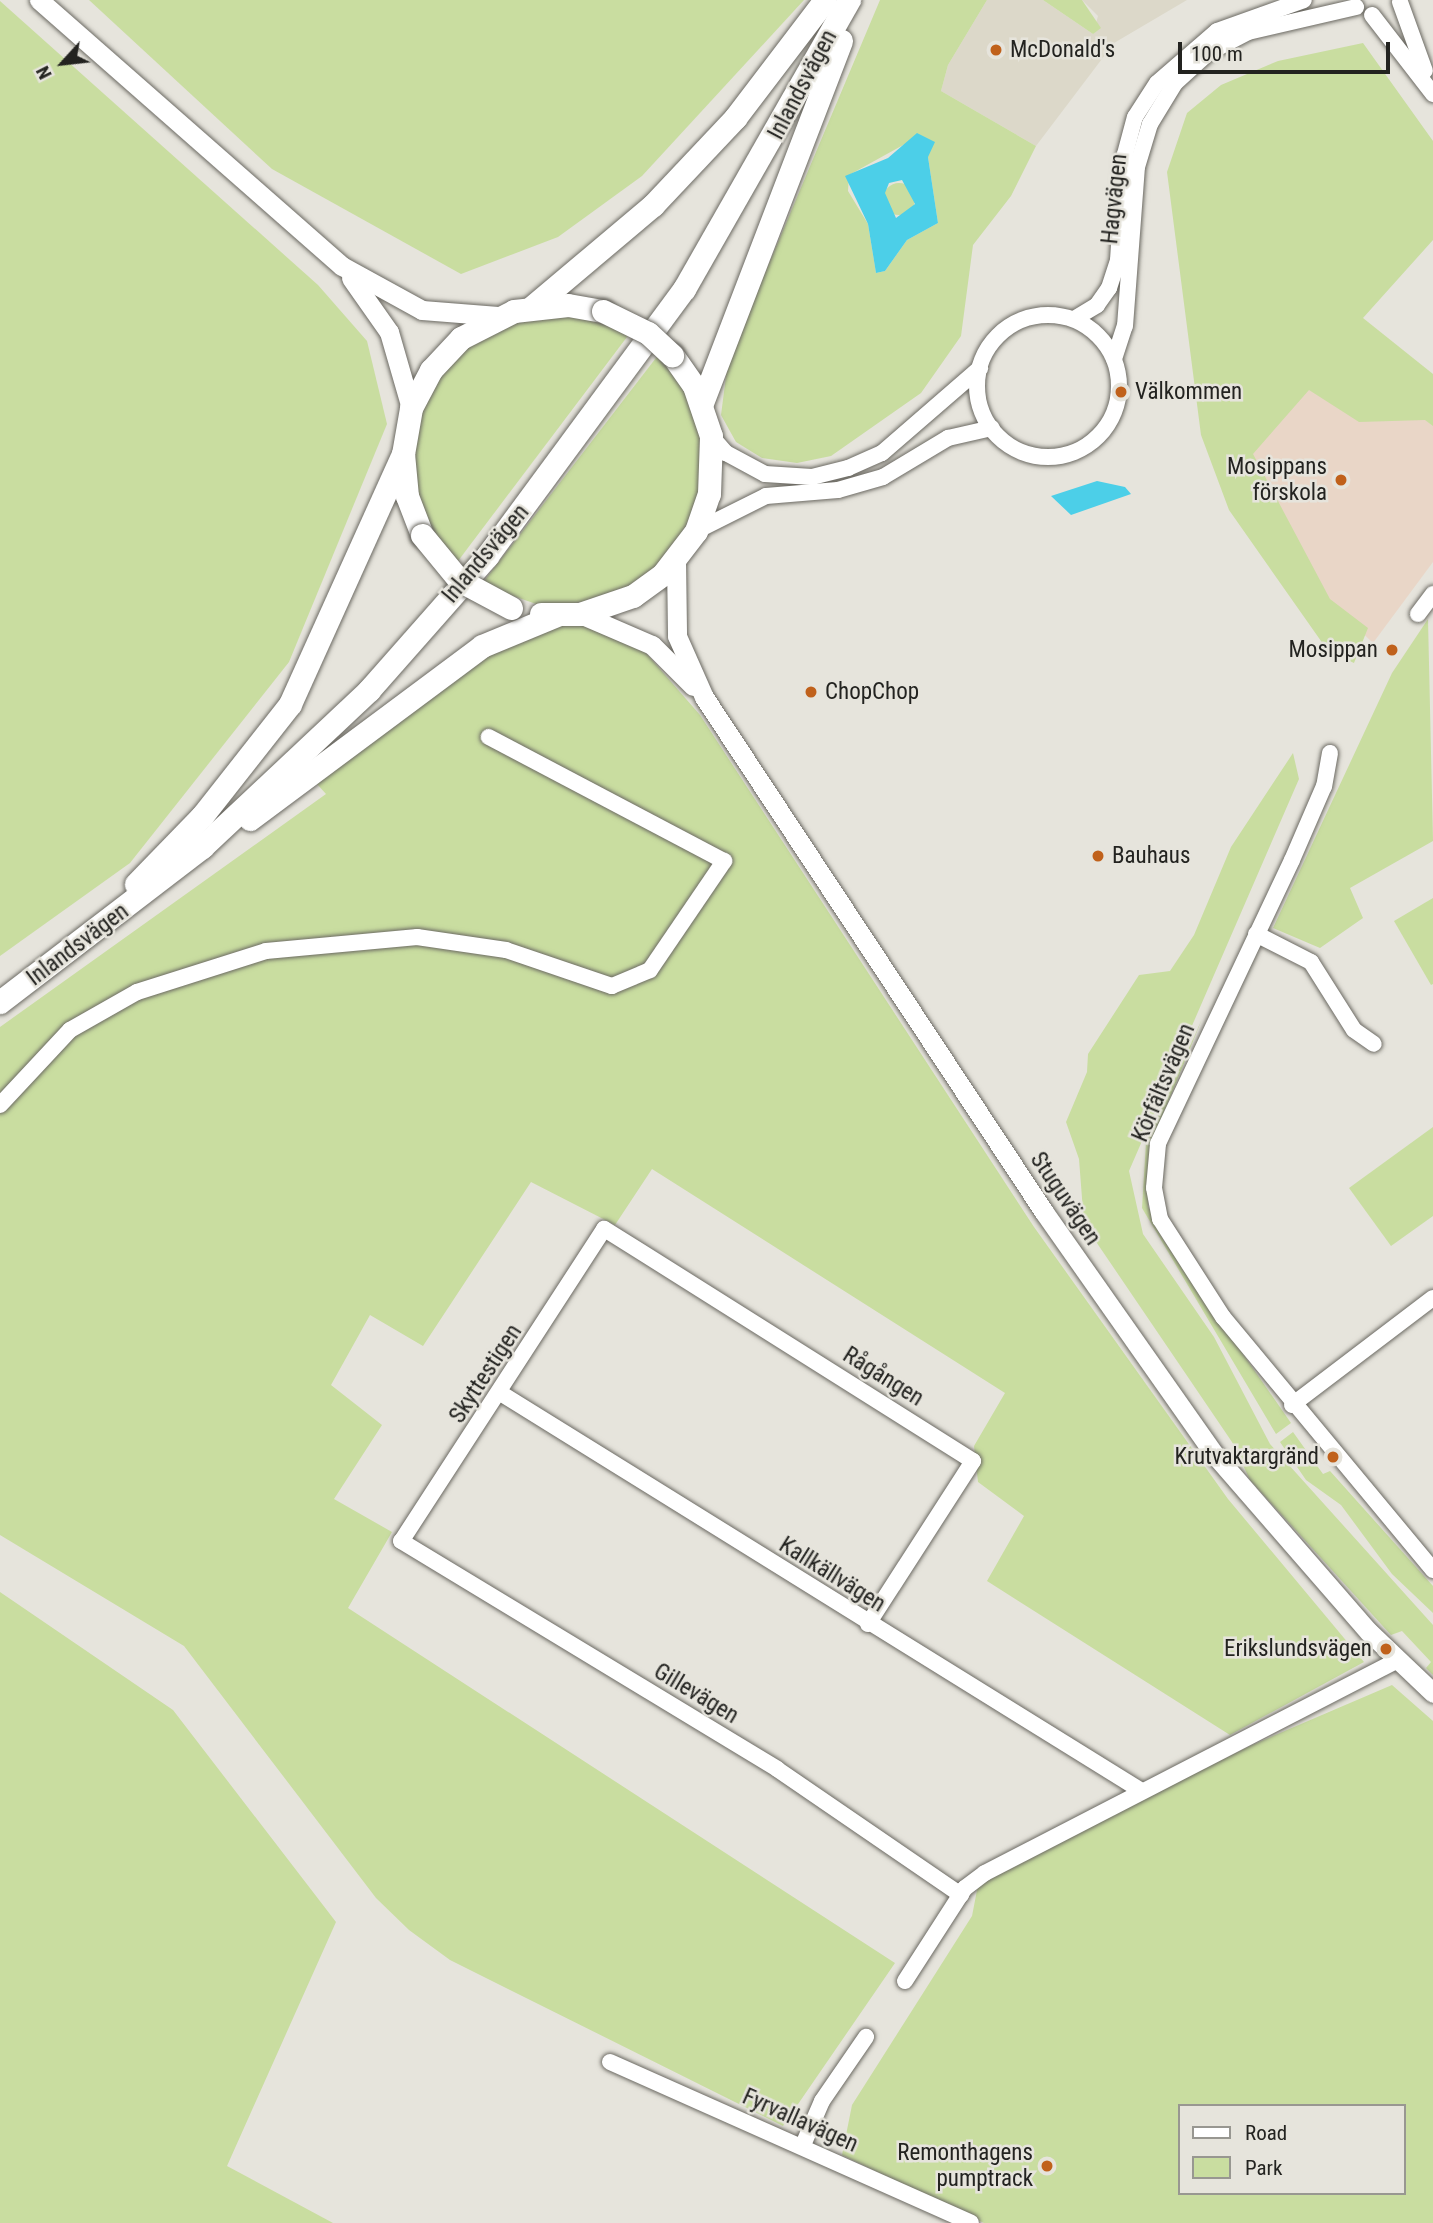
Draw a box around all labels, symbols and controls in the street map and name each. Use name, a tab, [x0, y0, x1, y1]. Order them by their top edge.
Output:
street label: Inlandsvägen	[763, 25, 843, 145]
north arrow	[28, 28, 98, 98]
scale bar	[1181, 28, 1393, 72]
place label: McDonald's	[1010, 36, 1115, 64]
marker: McDonald's	[988, 42, 1004, 58]
text: 100 m	[1191, 42, 1243, 66]
text: N	[31, 62, 57, 83]
street label: Hagvägen	[1097, 153, 1133, 245]
place label: Välkommen	[1135, 378, 1242, 406]
marker: Välkommen	[1113, 384, 1129, 400]
place label: Mosippans förskola	[1227, 453, 1327, 507]
marker: Mosippans förskola	[1333, 472, 1349, 488]
street label: Inlandsvägen	[437, 499, 535, 609]
place label: Mosippan	[1288, 636, 1378, 664]
marker: Mosippan	[1384, 642, 1400, 658]
place label: ChopChop	[825, 678, 919, 706]
marker: ChopChop	[803, 684, 819, 700]
place label: Bauhaus	[1112, 842, 1190, 870]
marker: Bauhaus	[1090, 848, 1106, 864]
street label: Inlandsvägen	[22, 898, 134, 992]
street label: Körfältsvägen	[1127, 1020, 1201, 1146]
street label: Stuguvägen	[1024, 1147, 1106, 1251]
street label: Skyttestigen	[444, 1319, 528, 1429]
street label: Rågången	[838, 1341, 928, 1413]
place label: Krutvaktargränd	[1174, 1443, 1319, 1471]
marker: Krutvaktargränd	[1325, 1449, 1341, 1465]
street label: Kallkällvägen	[774, 1531, 890, 1619]
place label: Erikslundsvägen	[1224, 1635, 1372, 1663]
marker: Erikslundsvägen	[1378, 1641, 1394, 1657]
street label: Gillevägen	[649, 1658, 743, 1730]
street label: Fyrvallavägen	[738, 2083, 862, 2159]
legend	[1178, 2104, 1405, 2195]
text: Road	[1245, 2121, 1287, 2145]
place label: Remonthagens pumptrack	[897, 2139, 1033, 2193]
text: Park	[1245, 2156, 1282, 2180]
marker: Remonthagens pumptrack	[1039, 2158, 1055, 2174]

